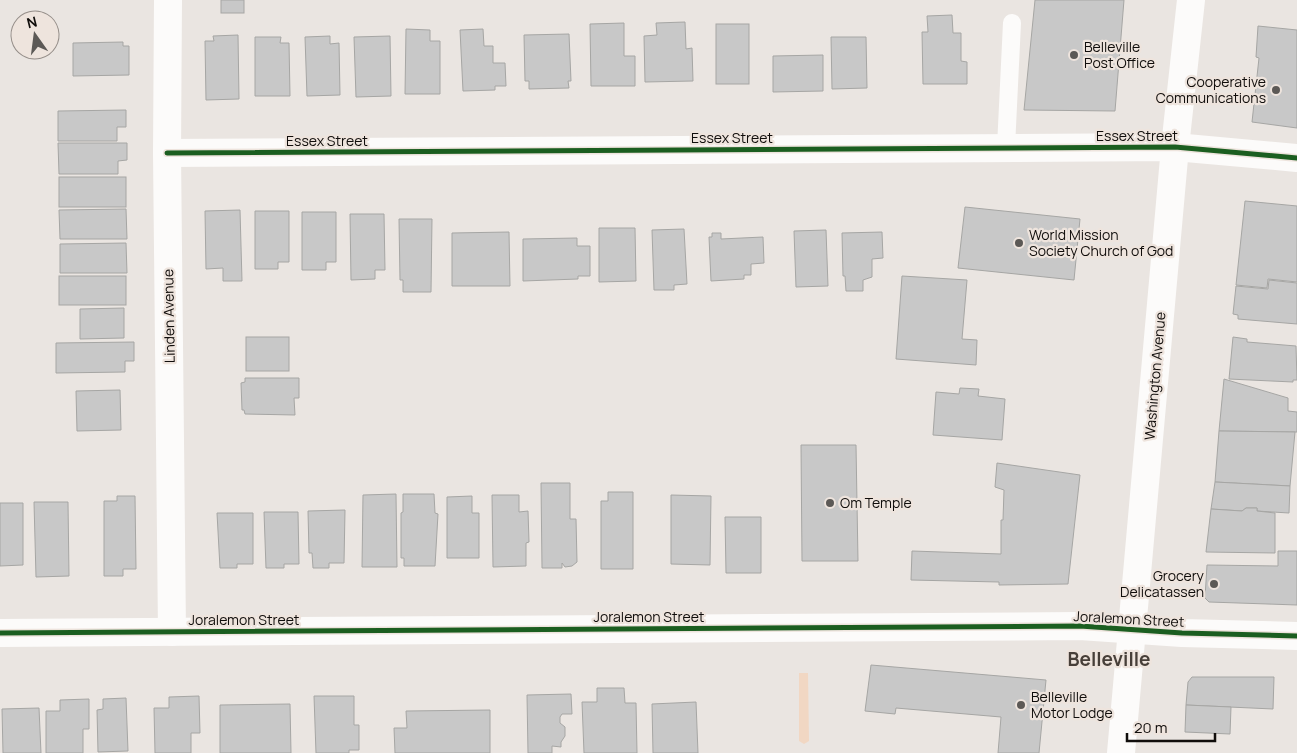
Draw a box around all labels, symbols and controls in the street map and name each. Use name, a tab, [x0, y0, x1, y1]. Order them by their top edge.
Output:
north arrow	[10, 10, 60, 60]
text: N	[25, 11, 39, 32]
place label: Belleville Post Office	[1084, 37, 1155, 72]
marker: Belleville Post Office	[1068, 49, 1080, 61]
place label: Cooperative Communications	[1156, 72, 1266, 107]
marker: Cooperative Communications	[1270, 84, 1282, 96]
street label: Essex Street	[1096, 126, 1178, 145]
street label: Essex Street	[691, 128, 773, 147]
street label: Essex Street	[286, 131, 368, 150]
place label: World Mission Society Church of God	[1029, 225, 1173, 260]
marker: World Mission Society Church of God	[1013, 237, 1025, 249]
street label: Linden Avenue	[158, 269, 179, 363]
street label: Washington Avenue	[1139, 311, 1170, 441]
place label: Om Temple	[840, 493, 912, 512]
marker: Om Temple	[824, 497, 836, 509]
place label: Grocery Delicatassen	[1120, 566, 1205, 601]
marker: Grocery Delicatassen	[1208, 578, 1220, 590]
street label: Joralemon Street	[1073, 606, 1185, 631]
street label: Joralemon Street	[594, 607, 705, 626]
street label: Joralemon Street	[189, 610, 300, 629]
district label: Belleville	[1067, 646, 1151, 672]
place label: Belleville Motor Lodge	[1031, 687, 1113, 722]
marker: Belleville Motor Lodge	[1015, 699, 1027, 711]
scale bar	[1127, 710, 1214, 742]
text: 20 m	[1134, 717, 1167, 738]

